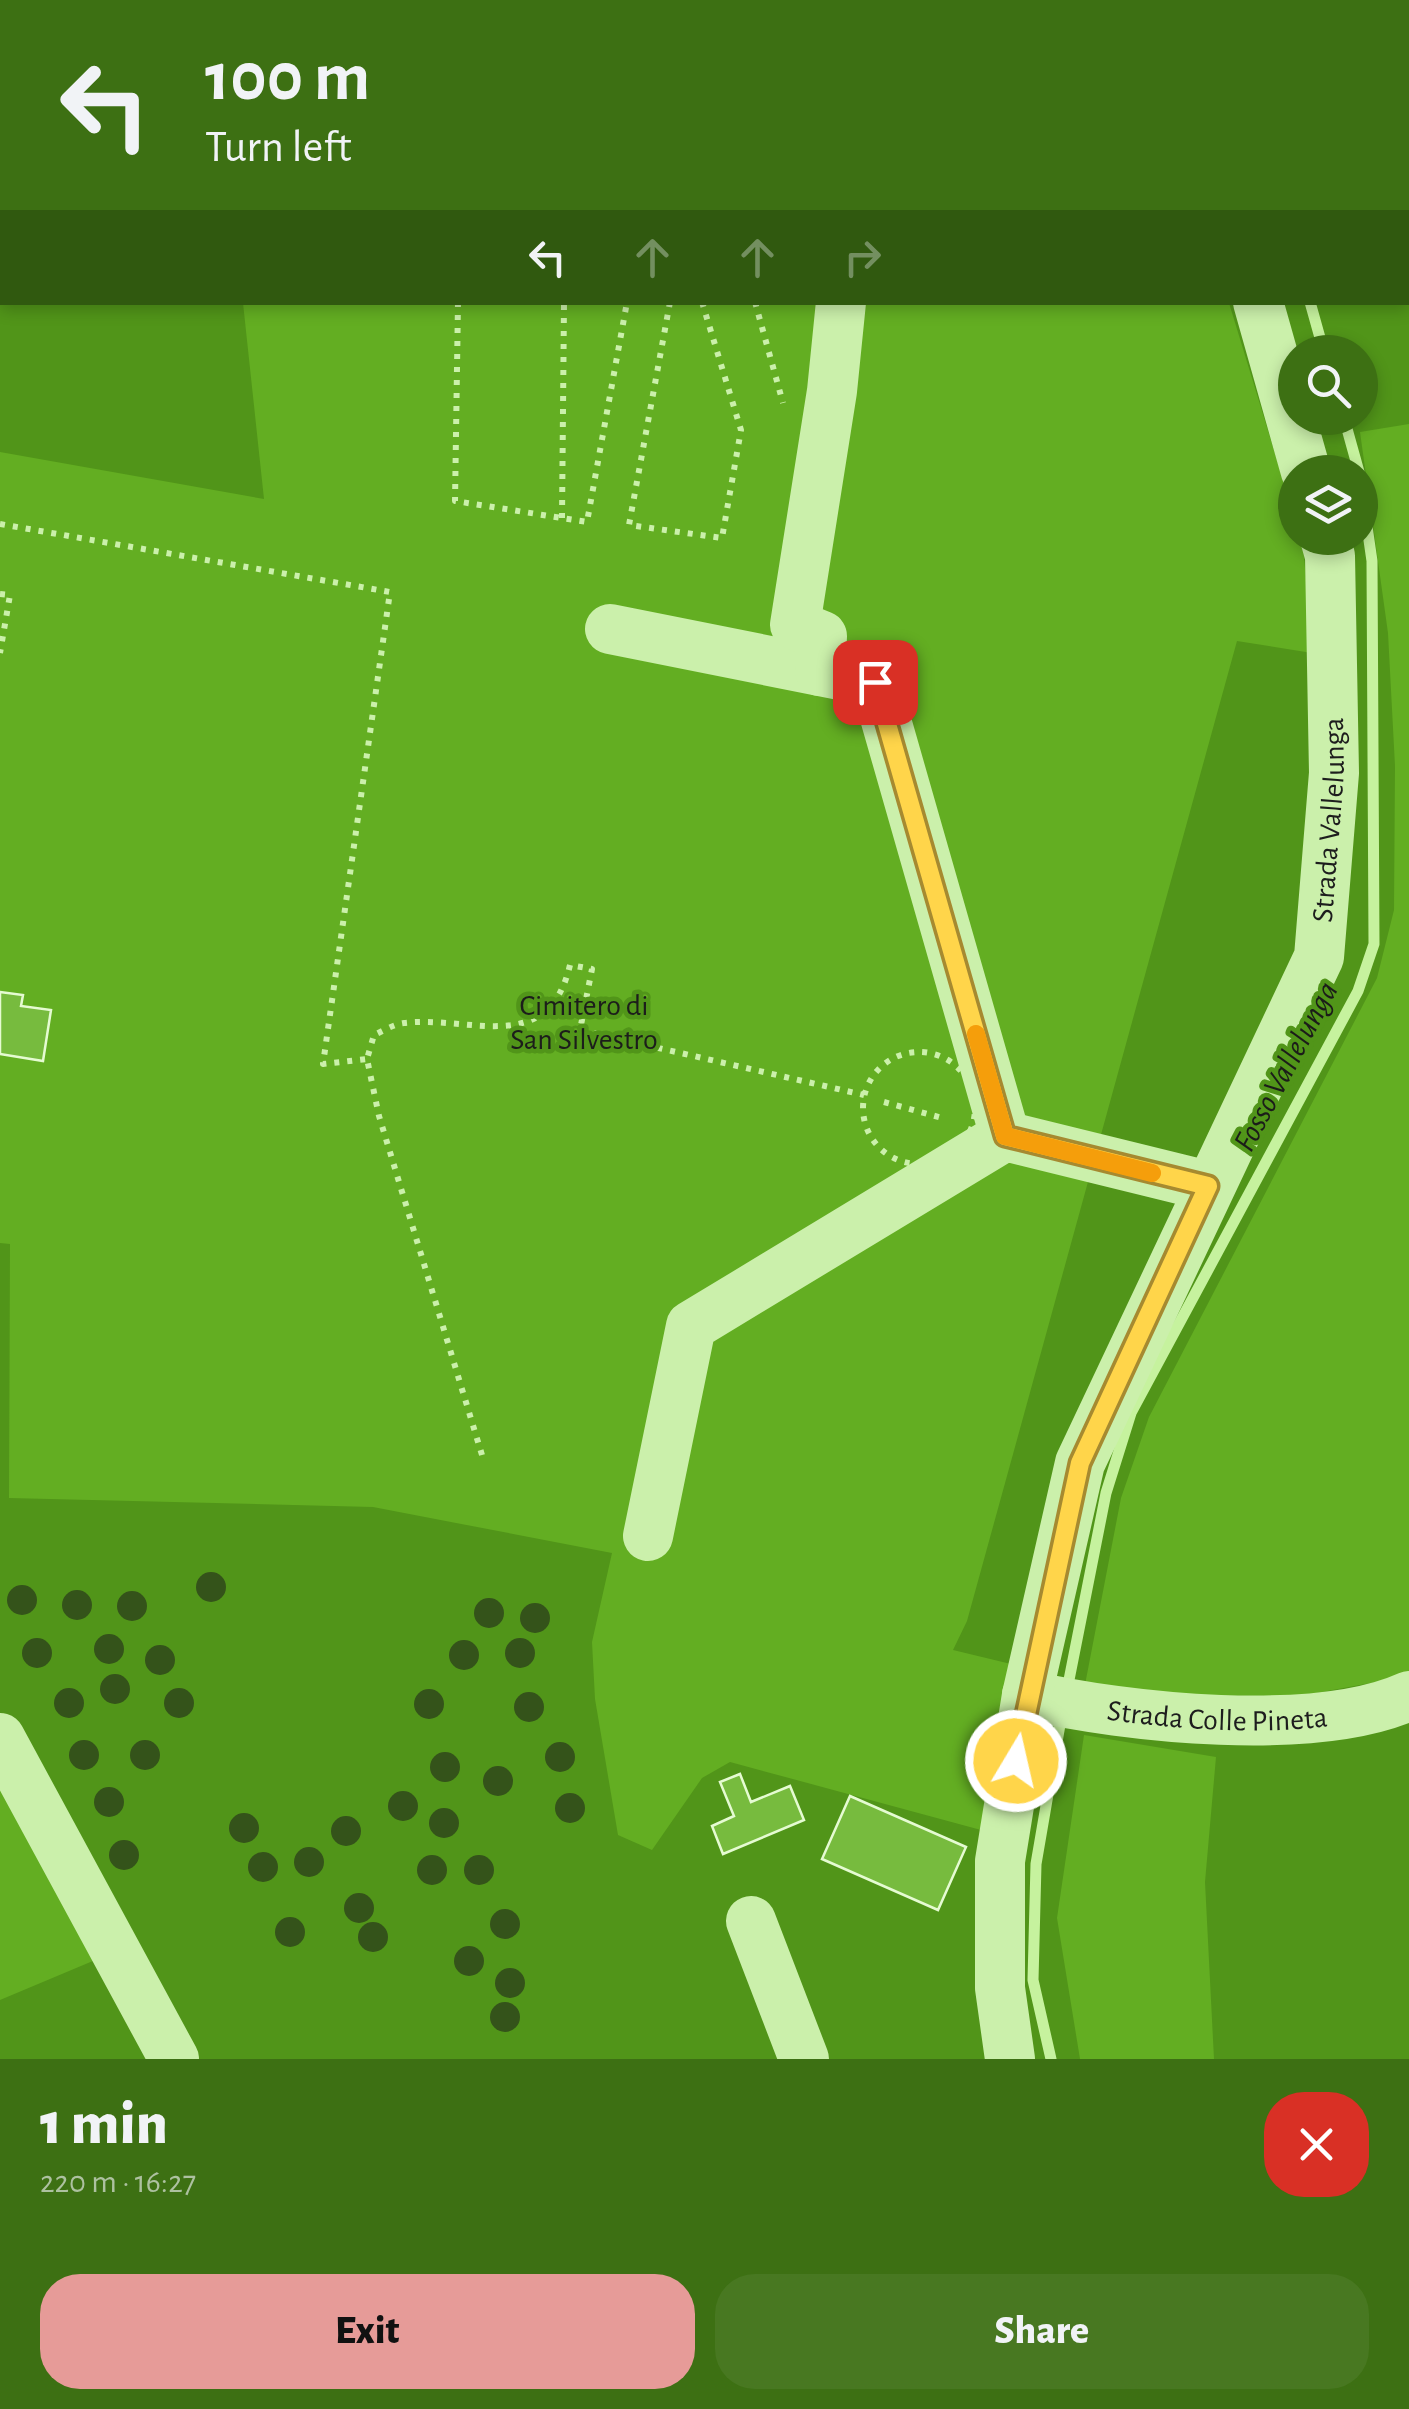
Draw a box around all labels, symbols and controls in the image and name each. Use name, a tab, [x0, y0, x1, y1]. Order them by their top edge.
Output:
icon: left	[40, 40, 170, 170]
text: 100 m	[205, 43, 370, 113]
text: Turn left	[205, 125, 352, 170]
icon: left	[520, 230, 575, 285]
icon: ahead	[625, 230, 680, 285]
icon: ahead	[730, 230, 785, 285]
icon: right	[835, 230, 890, 285]
map controls	[1278, 335, 1378, 555]
button: search	[1278, 335, 1378, 435]
button: layers	[1278, 455, 1378, 555]
pin	[833, 640, 918, 725]
icon: arrive	[848, 655, 903, 710]
street label: Strada Vallelunga	[1308, 717, 1350, 924]
water label: Fosso Vallelunga	[1228, 976, 1344, 1156]
park label: Cimitero di San Silvestro	[510, 991, 658, 1055]
street label: Strada Colle Pineta	[1105, 1696, 1329, 1737]
position arrow	[964, 1709, 1068, 1813]
button: close	[1264, 2092, 1369, 2197]
text: 1 min	[40, 2095, 168, 2155]
text: 220 m · 16:27	[40, 2166, 196, 2198]
button: Exit	[40, 2274, 695, 2389]
button: Share	[715, 2274, 1369, 2389]

